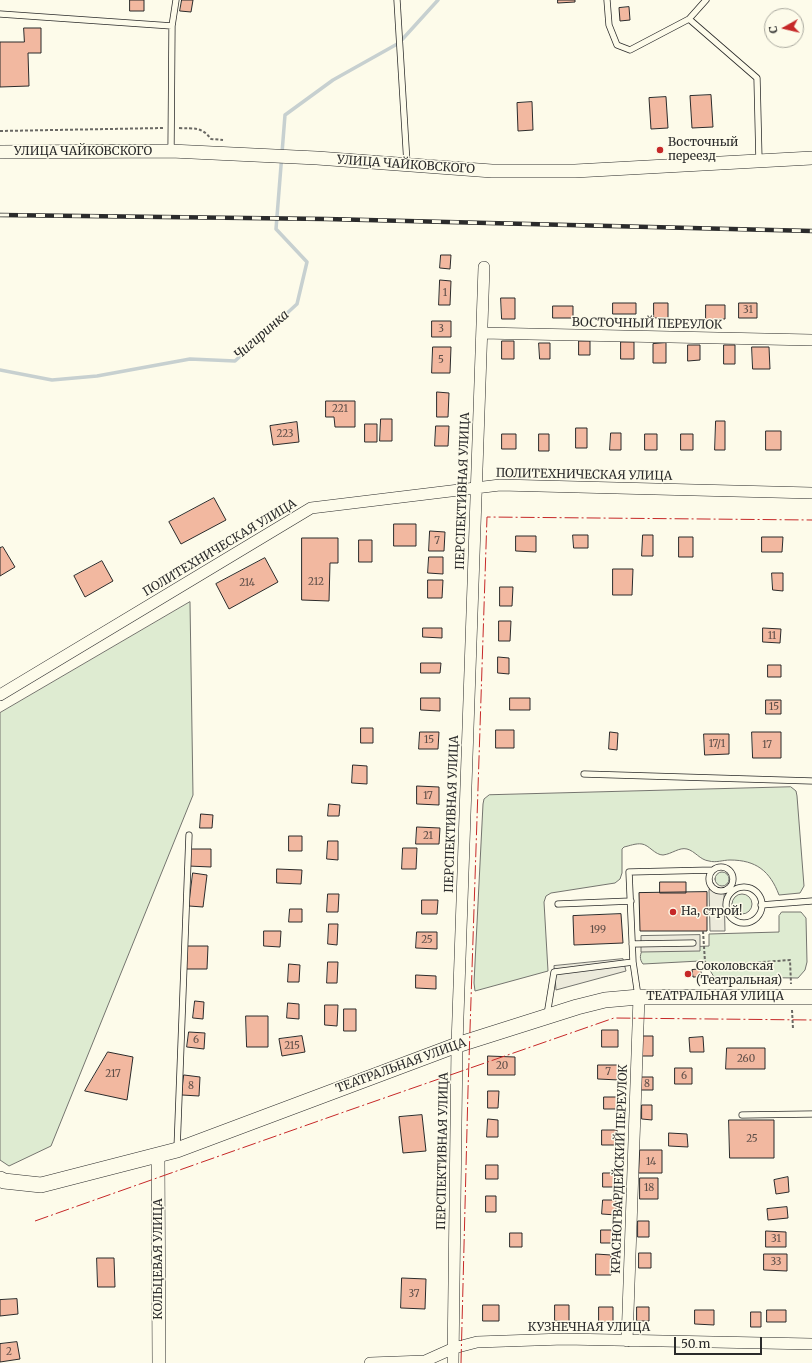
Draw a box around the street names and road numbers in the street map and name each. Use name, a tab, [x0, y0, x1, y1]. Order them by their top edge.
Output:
street label: УЛИЦА ЧАЙКОВСКОГО	[14, 145, 152, 159]
street label: УЛИЦА ЧАЙКОВСКОГО	[337, 153, 475, 177]
street label: ВОСТОЧНЫЙ ПЕРЕУЛОК	[572, 315, 722, 333]
street label: ПЕРСПЕКТИВНАЯ УЛИЦА	[453, 412, 473, 570]
street label: ПОЛИТЕХНИЧЕСКАЯ УЛИЦА	[496, 466, 672, 484]
street label: ПОЛИТЕХНИЧЕСКАЯ УЛИЦА	[141, 496, 299, 600]
street label: ПЕРСПЕКТИВНАЯ УЛИЦА	[442, 735, 462, 893]
street label: ТЕАТРАЛЬНАЯ УЛИЦА	[646, 990, 784, 1004]
street label: ТЕАТРАЛЬНАЯ УЛИЦА	[334, 1036, 468, 1096]
street label: КРАСНОГВАРДЕЙСКИЙ ПЕРЕУЛОК	[609, 1064, 631, 1274]
street label: ПЕРСПЕКТИВНАЯ УЛИЦА	[434, 1072, 452, 1230]
street label: КОЛЬЦЕВАЯ УЛИЦА	[152, 1198, 166, 1320]
street label: КУЗНЕЧНАЯ УЛИЦА	[528, 1321, 650, 1335]

